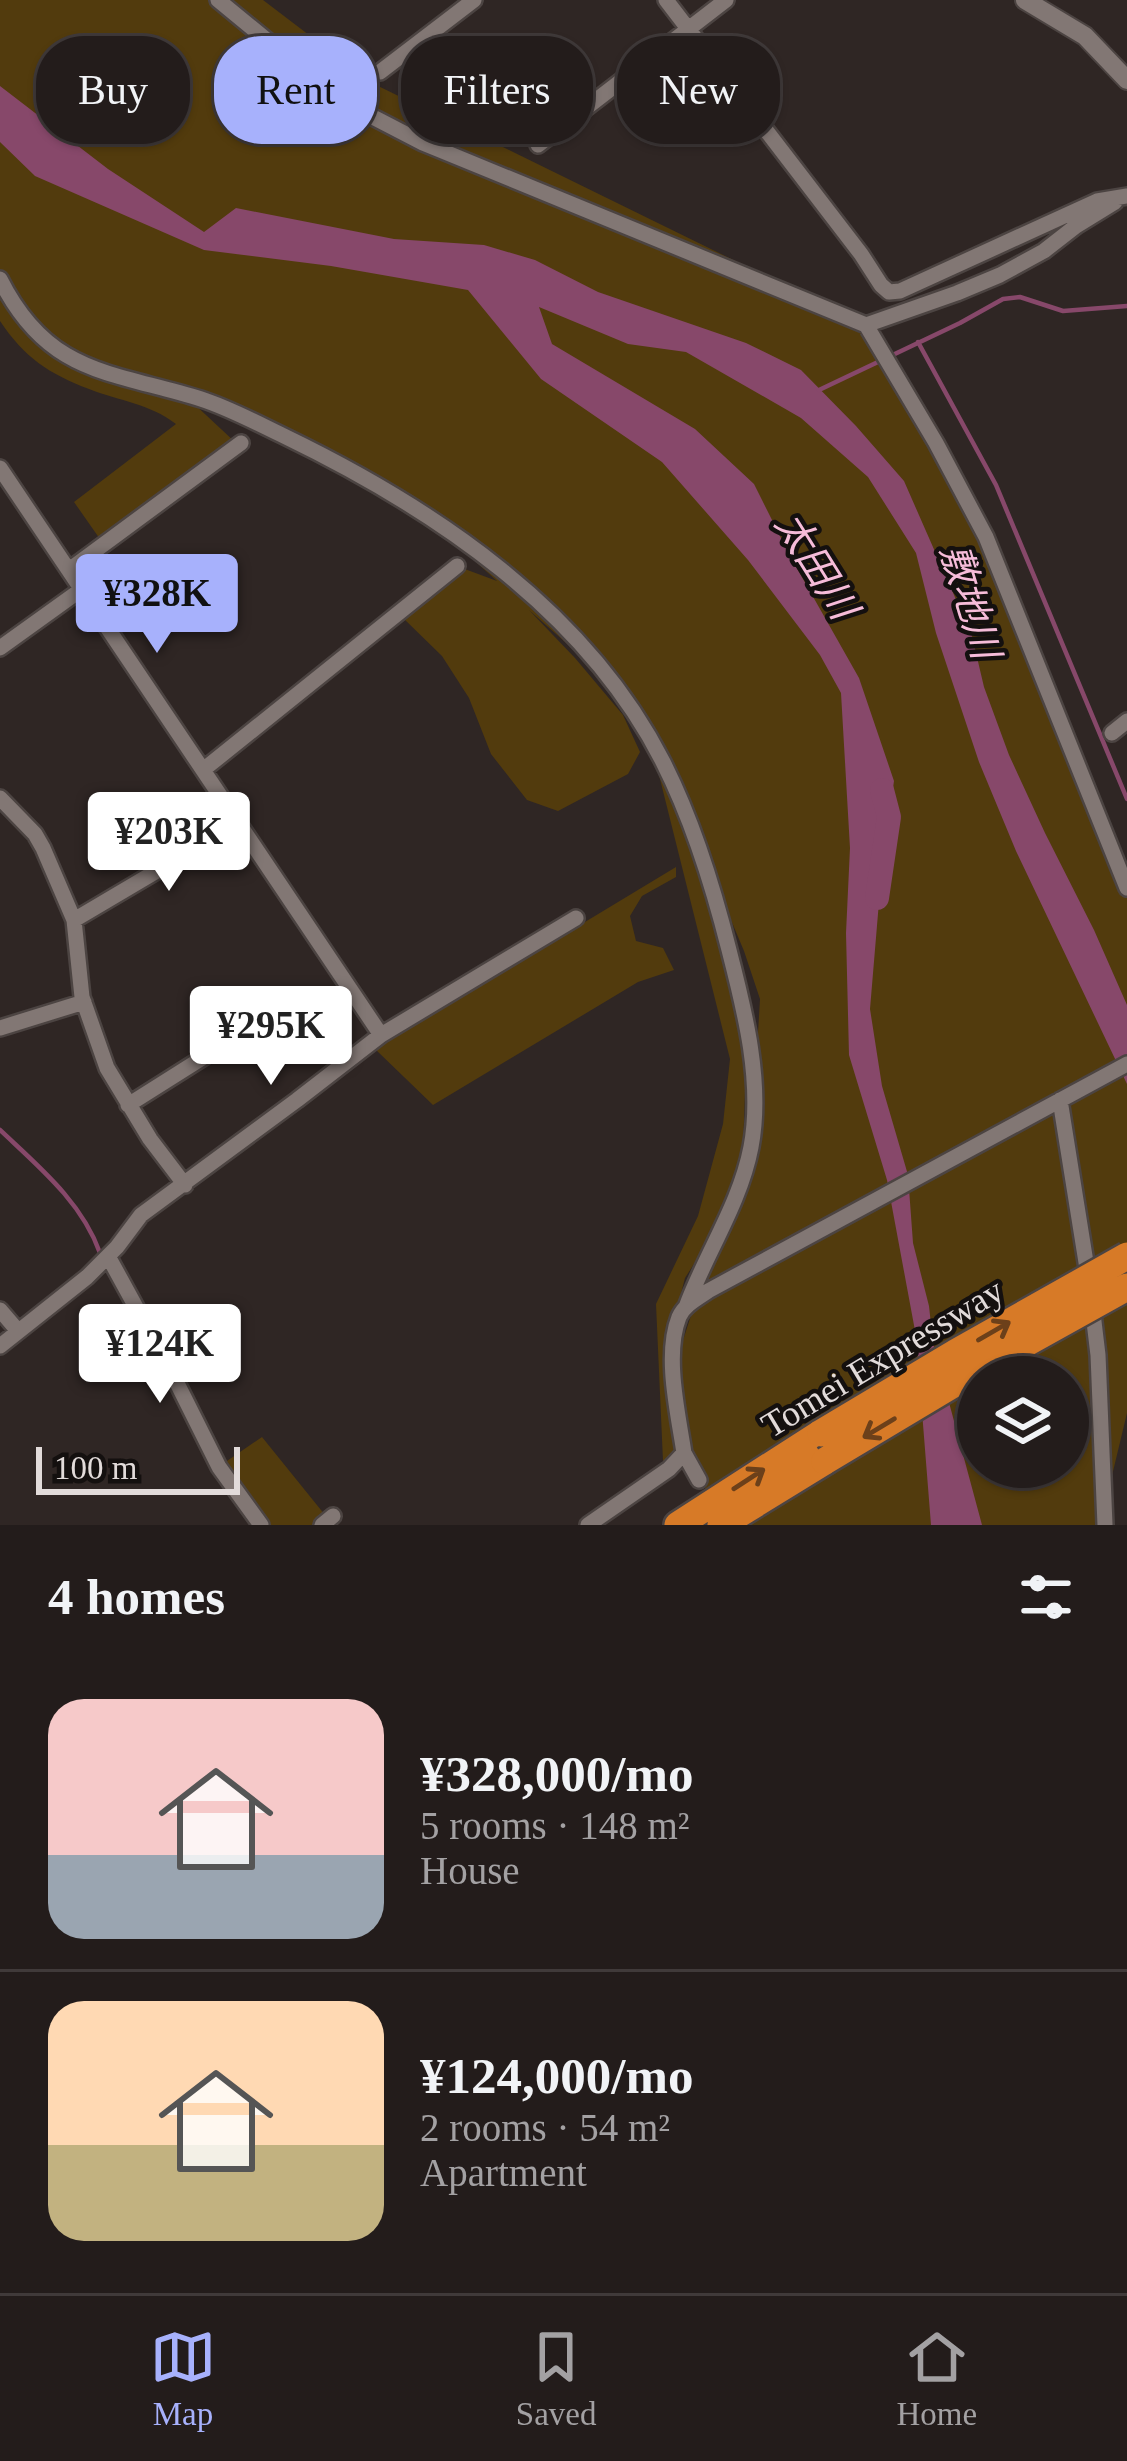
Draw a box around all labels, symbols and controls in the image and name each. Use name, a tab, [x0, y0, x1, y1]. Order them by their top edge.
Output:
chip: Buy	[36, 36, 190, 144]
chip: Rent	[214, 36, 377, 144]
chip: Filters	[401, 36, 593, 144]
chip: New	[617, 36, 780, 144]
water label: 太田川	[767, 504, 868, 630]
water label: 敷地川	[933, 539, 1009, 667]
pin: ¥328K	[73, 554, 241, 656]
text: ¥328K	[103, 571, 211, 614]
pin: ¥203K	[85, 792, 253, 894]
text: ¥203K	[115, 809, 223, 852]
pin: ¥295K	[187, 986, 355, 1088]
text: ¥295K	[217, 1003, 325, 1046]
street label: Tomei Expressway	[755, 1270, 1010, 1446]
pin: ¥124K	[76, 1304, 244, 1406]
one-way arrow	[976, 1318, 1011, 1342]
text: ¥124K	[106, 1321, 214, 1364]
map controls	[957, 1356, 1089, 1488]
button: layers	[957, 1356, 1089, 1488]
one-way arrow	[863, 1416, 897, 1440]
scale bar	[36, 1441, 240, 1494]
text: 100 m	[54, 1450, 137, 1486]
one-way arrow	[732, 1467, 766, 1491]
icon: filters	[1013, 1564, 1079, 1630]
text: 4 homes	[48, 1569, 225, 1625]
text: ¥328,000/mo	[420, 1746, 693, 1802]
icon: home	[144, 1747, 288, 1891]
text: 5 rooms · 148 m²	[420, 1804, 690, 1847]
text: House	[420, 1849, 520, 1892]
text: ¥124,000/mo	[420, 2048, 693, 2104]
icon: home	[144, 2049, 288, 2193]
text: 2 rooms · 54 m²	[420, 2106, 670, 2149]
text: Apartment	[420, 2151, 587, 2194]
tab: Map	[150, 2324, 216, 2433]
tab: Saved	[516, 2324, 596, 2433]
tab: Home	[896, 2324, 977, 2433]

